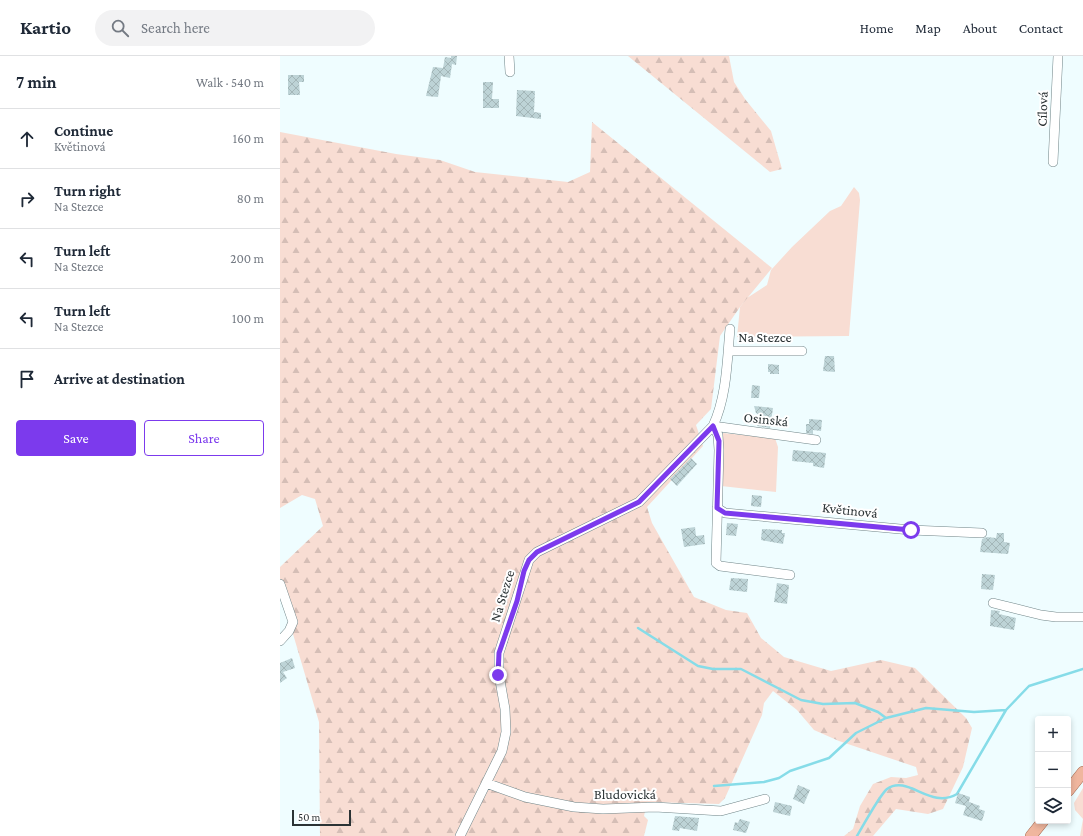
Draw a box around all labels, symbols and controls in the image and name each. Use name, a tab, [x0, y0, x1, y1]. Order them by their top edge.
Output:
search box	[95, 10, 375, 46]
text: Kartio	[20, 17, 71, 38]
icon: search	[109, 17, 131, 39]
text: Search here	[141, 20, 210, 36]
text: Home	[860, 20, 893, 36]
text: Map	[915, 20, 941, 36]
text: About	[963, 20, 997, 36]
text: Contact	[1019, 20, 1063, 36]
text: 7 min	[16, 73, 57, 92]
text: Walk · 540 m	[196, 75, 264, 90]
street label: Cílová	[1033, 91, 1051, 127]
text: Continue	[54, 123, 113, 139]
icon: ahead	[16, 128, 38, 150]
text: 160 m	[233, 131, 264, 146]
text: Květinová	[54, 139, 106, 154]
text: Turn right	[54, 183, 121, 199]
icon: right	[16, 188, 38, 210]
text: 80 m	[237, 191, 264, 206]
text: Na Stezce	[54, 199, 104, 214]
text: Turn left	[54, 243, 110, 259]
icon: left	[16, 248, 38, 270]
text: 200 m	[230, 251, 264, 266]
text: Na Stezce	[54, 259, 104, 274]
text: Turn left	[54, 303, 110, 319]
icon: left	[16, 308, 38, 330]
text: 100 m	[232, 311, 264, 326]
text: Na Stezce	[54, 319, 104, 334]
street label: Na Stezce	[738, 329, 792, 345]
icon: arrive	[16, 368, 38, 390]
text: Arrive at destination	[54, 371, 185, 387]
street label: Osinská	[743, 409, 790, 429]
button: Save	[16, 420, 136, 456]
button: Share	[144, 420, 264, 456]
street label: Květinová	[822, 499, 879, 521]
route start	[902, 521, 920, 539]
street label: Na Stezce	[487, 568, 517, 624]
route end	[489, 666, 507, 684]
map controls	[1035, 716, 1071, 824]
button: +	[1035, 716, 1071, 752]
button: −	[1035, 752, 1071, 788]
street label: Bludovická	[594, 786, 657, 802]
button: layers	[1035, 788, 1071, 824]
scale bar	[292, 808, 351, 827]
text: 50 m	[298, 811, 320, 823]

